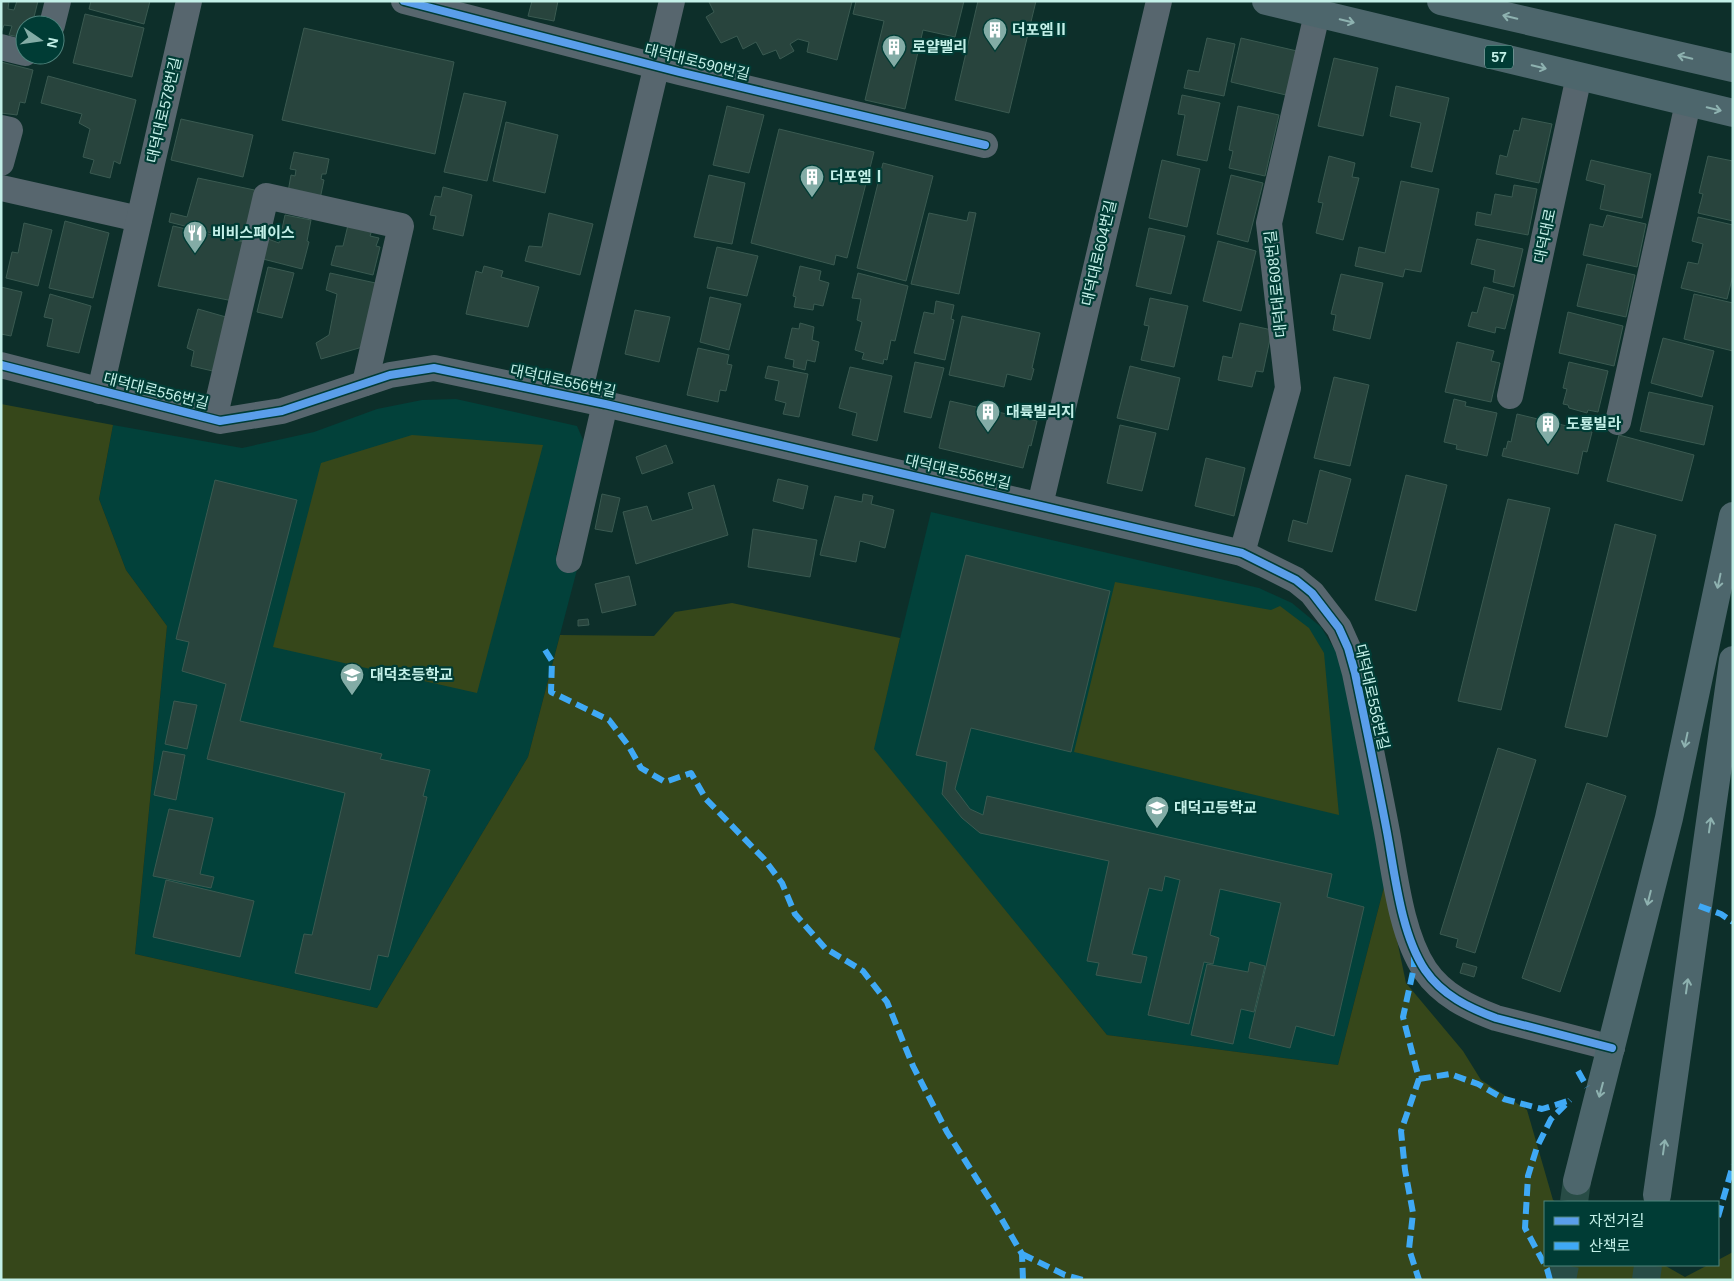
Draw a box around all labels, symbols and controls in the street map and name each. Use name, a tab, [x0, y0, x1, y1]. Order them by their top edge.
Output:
one-way arrow	[1502, 12, 1518, 21]
north arrow	[15, 15, 65, 65]
building icon: 더포엠Ⅱ	[982, 17, 1008, 51]
one-way arrow	[1339, 17, 1355, 26]
place label: 더포엠Ⅱ	[1012, 21, 1068, 38]
building icon: 로얄밸리	[881, 34, 907, 68]
text: N	[44, 36, 62, 50]
place label: 로얄밸리	[912, 38, 967, 55]
street label: 대덕대로590번길	[643, 40, 751, 83]
road number: 57	[1485, 46, 1513, 68]
one-way arrow	[1678, 52, 1694, 61]
street label: 대덕대로578번길	[143, 55, 184, 164]
one-way arrow	[1531, 63, 1547, 72]
one-way arrow	[1706, 105, 1722, 114]
building icon: 더포엠Ⅰ	[799, 164, 825, 198]
place label: 더포엠Ⅰ	[830, 168, 886, 185]
street label: 대덕대로604번길	[1078, 198, 1119, 307]
street label: 대덕대로	[1530, 207, 1559, 265]
restaurant icon: 비비스페이스	[182, 220, 208, 254]
place label: 비비스페이스	[212, 224, 295, 241]
street label: 대덕대로608번길	[1261, 230, 1290, 339]
street label: 대덕대로556번길	[509, 361, 618, 400]
street label: 대덕대로556번길	[102, 369, 210, 412]
building icon: 대륙빌리지	[975, 399, 1001, 433]
place label: 대륙빌리지	[1006, 403, 1075, 420]
building icon: 도룡빌라	[1535, 411, 1561, 445]
place label: 도룡빌라	[1566, 415, 1621, 432]
street label: 대덕대로556번길	[904, 451, 1013, 492]
one-way arrow	[1714, 572, 1723, 588]
street label: 대덕대로556번길	[1352, 642, 1393, 751]
school or university icon: 대덕초등학교	[339, 662, 365, 696]
place label: 대덕초등학교	[370, 666, 453, 683]
one-way arrow	[1681, 731, 1690, 747]
school or university icon: 대덕고등학교	[1144, 795, 1170, 829]
place label: 대덕고등학교	[1174, 799, 1257, 816]
one-way arrow	[1705, 817, 1715, 833]
one-way arrow	[1644, 890, 1654, 906]
one-way arrow	[1682, 978, 1692, 994]
one-way arrow	[1596, 1081, 1606, 1097]
one-way arrow	[1659, 1139, 1669, 1155]
legend	[1544, 1201, 1719, 1266]
text: 자전거길	[1589, 1212, 1644, 1229]
text: 산책로	[1589, 1237, 1630, 1254]

